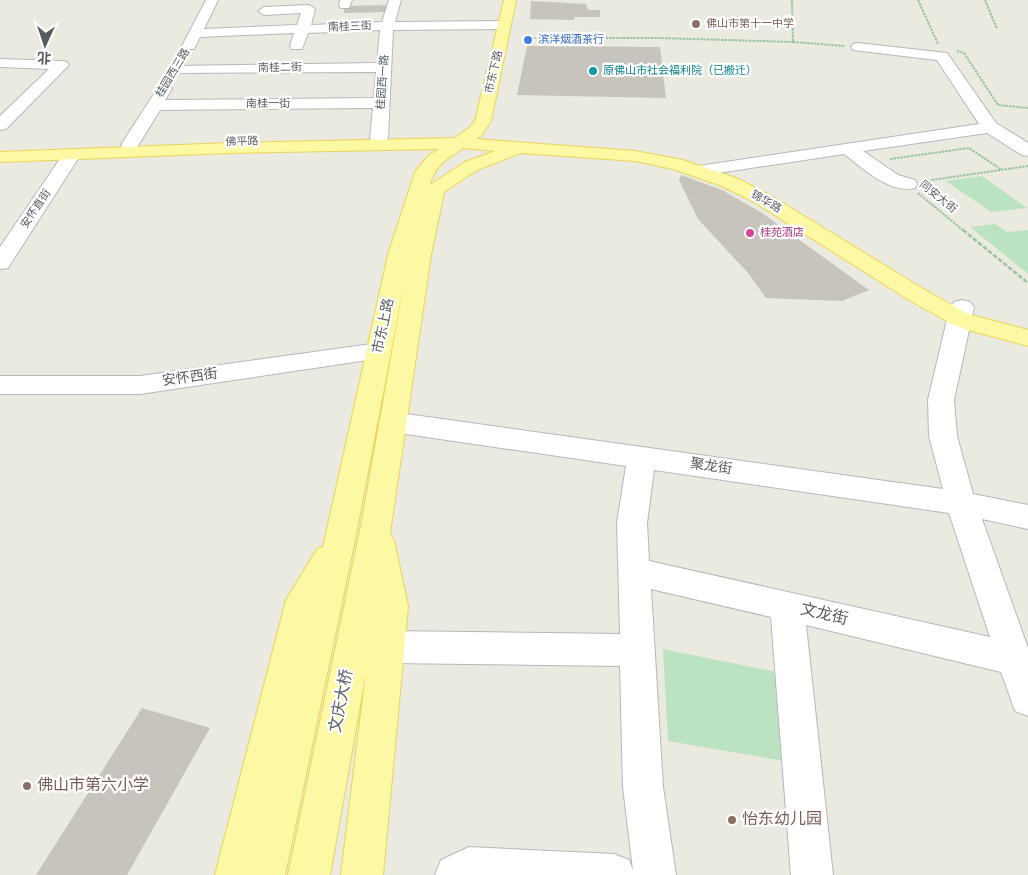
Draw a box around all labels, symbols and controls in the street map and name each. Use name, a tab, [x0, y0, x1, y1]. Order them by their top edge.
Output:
place label: 佛山市第十一中学	[706, 17, 794, 31]
marker: 佛山市第十一中学	[690, 18, 702, 30]
street label: 南桂三街	[328, 19, 372, 35]
north arrow	[20, 20, 70, 70]
place label: 滨洋烟酒茶行	[538, 33, 604, 47]
marker: 滨洋烟酒茶行	[522, 34, 534, 46]
street label: 桂园西三路	[153, 46, 193, 100]
text: 北	[37, 48, 52, 65]
street label: 市东下路	[482, 49, 506, 95]
street label: 桂园西一路	[374, 54, 392, 110]
street label: 南桂二街	[258, 61, 302, 75]
place label: 原佛山市社会福利院（已搬迁）	[603, 64, 757, 78]
marker: 原佛山市社会福利院（已搬迁）	[587, 65, 599, 77]
street label: 南桂一街	[246, 97, 290, 111]
street label: 佛平路	[225, 134, 259, 150]
street label: 同安大街	[916, 178, 960, 216]
street label: 安怀直街	[18, 187, 54, 231]
street label: 锦华路	[748, 188, 784, 216]
place label: 桂苑酒店	[760, 226, 804, 240]
marker: 桂苑酒店	[744, 227, 756, 239]
street label: 市东上路	[370, 297, 398, 355]
street label: 安怀西街	[161, 366, 219, 390]
street label: 聚龙街	[689, 455, 733, 478]
street label: 文龙街	[798, 600, 850, 630]
street label: 文庆大桥	[326, 668, 358, 734]
place label: 佛山市第六小学	[37, 776, 149, 796]
marker: 佛山市第六小学	[21, 780, 33, 792]
place label: 怡东幼儿园	[742, 810, 822, 830]
marker: 怡东幼儿园	[726, 814, 738, 826]

